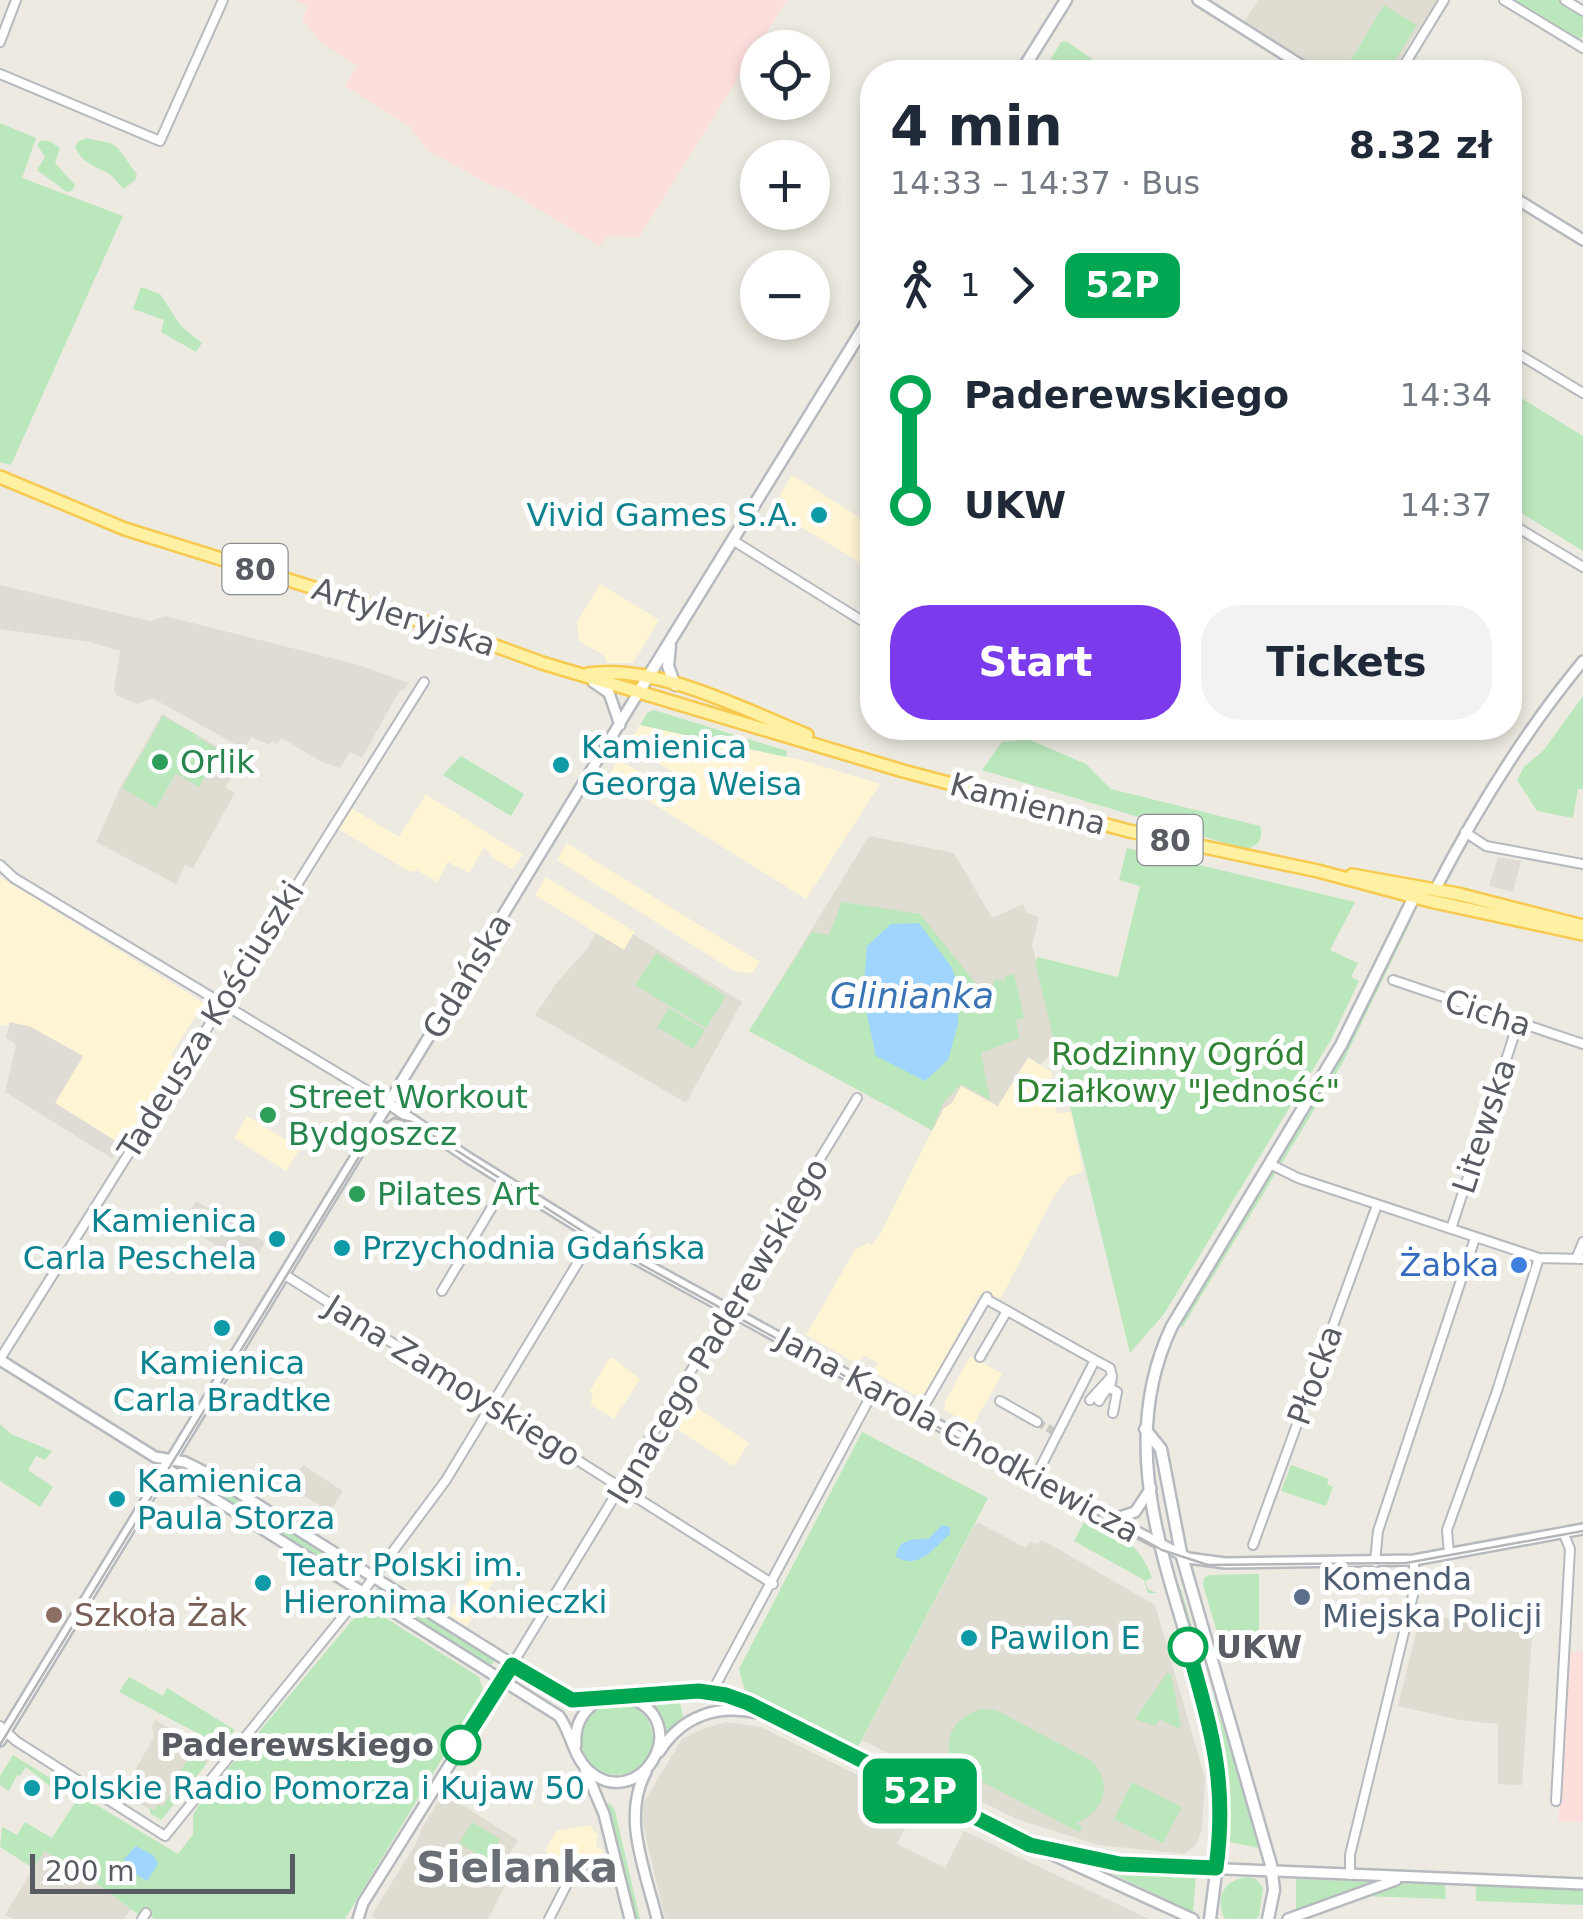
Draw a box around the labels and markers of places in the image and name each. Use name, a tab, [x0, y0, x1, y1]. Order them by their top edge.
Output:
place label: Vivid Games S.A.	[527, 496, 799, 534]
marker: Vivid Games S.A.	[808, 504, 830, 526]
place label: Kamienica Georga Weisa	[581, 728, 802, 803]
place label: Orlik	[180, 743, 255, 781]
marker: Orlik	[149, 751, 171, 773]
marker: Kamienica Georga Weisa	[550, 754, 572, 776]
place label: Street Workout Bydgoszcz	[288, 1078, 528, 1153]
marker: Street Workout Bydgoszcz	[257, 1104, 279, 1126]
place label: Pilates Art	[377, 1175, 540, 1213]
marker: Pilates Art	[346, 1183, 368, 1205]
place label: Kamienica Carla Peschela	[23, 1202, 257, 1277]
marker: Kamienica Carla Peschela	[266, 1228, 288, 1250]
place label: Przychodnia Gdańska	[362, 1229, 706, 1267]
marker: Przychodnia Gdańska	[331, 1237, 353, 1259]
place label: Żabka	[1400, 1246, 1499, 1284]
marker: Żabka	[1508, 1254, 1530, 1276]
marker: Kamienica Carla Bradtke	[211, 1317, 233, 1339]
place label: Kamienica Carla Bradtke	[113, 1344, 331, 1419]
place label: Kamienica Paula Storza	[137, 1462, 335, 1537]
marker: Kamienica Paula Storza	[106, 1488, 128, 1510]
place label: Teatr Polski im. Hieronima Konieczki	[282, 1546, 607, 1621]
place label: Komenda Miejska Policji	[1322, 1560, 1542, 1635]
marker: Teatr Polski im. Hieronima Konieczki	[252, 1572, 274, 1594]
marker: Komenda Miejska Policji	[1291, 1586, 1313, 1608]
place label: Szkoła Żak	[74, 1596, 247, 1634]
marker: Szkoła Żak	[43, 1604, 65, 1626]
place label: Pawilon E	[989, 1619, 1141, 1657]
marker: Pawilon E	[958, 1627, 980, 1649]
marker: UKW	[1169, 1628, 1207, 1666]
place label: UKW	[1216, 1628, 1302, 1666]
place label: Paderewskiego	[160, 1726, 434, 1764]
marker: Paderewskiego	[442, 1726, 480, 1764]
place label: Polskie Radio Pomorza i Kujaw 50	[52, 1769, 585, 1807]
marker: Polskie Radio Pomorza i Kujaw 50	[21, 1777, 43, 1799]

